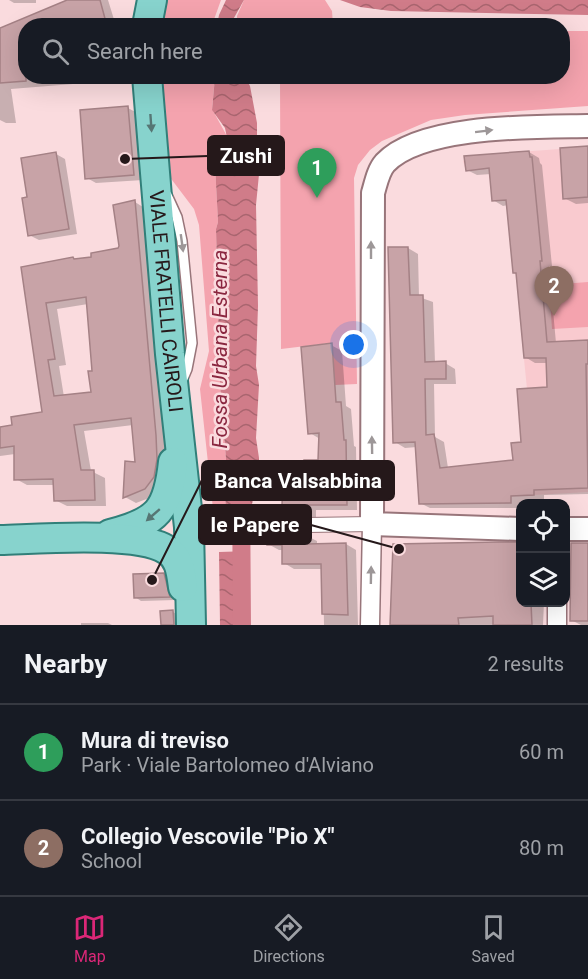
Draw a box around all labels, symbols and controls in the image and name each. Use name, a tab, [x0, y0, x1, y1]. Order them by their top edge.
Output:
search box	[18, 18, 570, 84]
icon: search	[39, 35, 72, 68]
text: Search here	[87, 39, 203, 64]
one-way arrow	[146, 113, 156, 132]
one-way arrow	[474, 126, 493, 135]
callout: Zushi	[208, 136, 284, 175]
text: Zushi	[220, 144, 272, 168]
pin: 1	[298, 148, 336, 198]
street label: VIALE FRATELLI CAIROLI	[144, 189, 188, 413]
one-way arrow	[177, 233, 186, 252]
one-way arrow	[366, 240, 376, 259]
water label: Fossa Urbana Esterna	[208, 250, 232, 448]
pin: 2	[534, 266, 574, 316]
your location	[339, 330, 368, 359]
one-way arrow	[367, 435, 377, 454]
callout: Banca Valsabbina	[202, 461, 394, 500]
text: Banca Valsabbina	[214, 469, 382, 493]
map controls	[516, 499, 570, 607]
button: locate	[516, 499, 570, 553]
callout: le Papere	[199, 505, 311, 544]
one-way arrow	[145, 508, 160, 522]
text: le Papere	[211, 513, 299, 537]
button: layers	[516, 553, 570, 607]
one-way arrow	[366, 565, 376, 584]
text: Nearby	[24, 649, 107, 679]
text: 2 results	[488, 652, 564, 676]
text: Mura di treviso	[81, 728, 229, 753]
text: 1	[38, 740, 49, 764]
text: 60 m	[519, 740, 564, 764]
text: Park · Viale Bartolomeo d'Alviano	[81, 753, 374, 777]
text: Collegio Vescovile "Pio X"	[81, 824, 334, 849]
text: 2	[38, 836, 49, 860]
text: 80 m	[519, 836, 564, 860]
text: School	[81, 849, 142, 873]
tab: Map	[73, 911, 106, 966]
tab: Directions	[253, 911, 325, 966]
tab: Saved	[471, 911, 515, 966]

